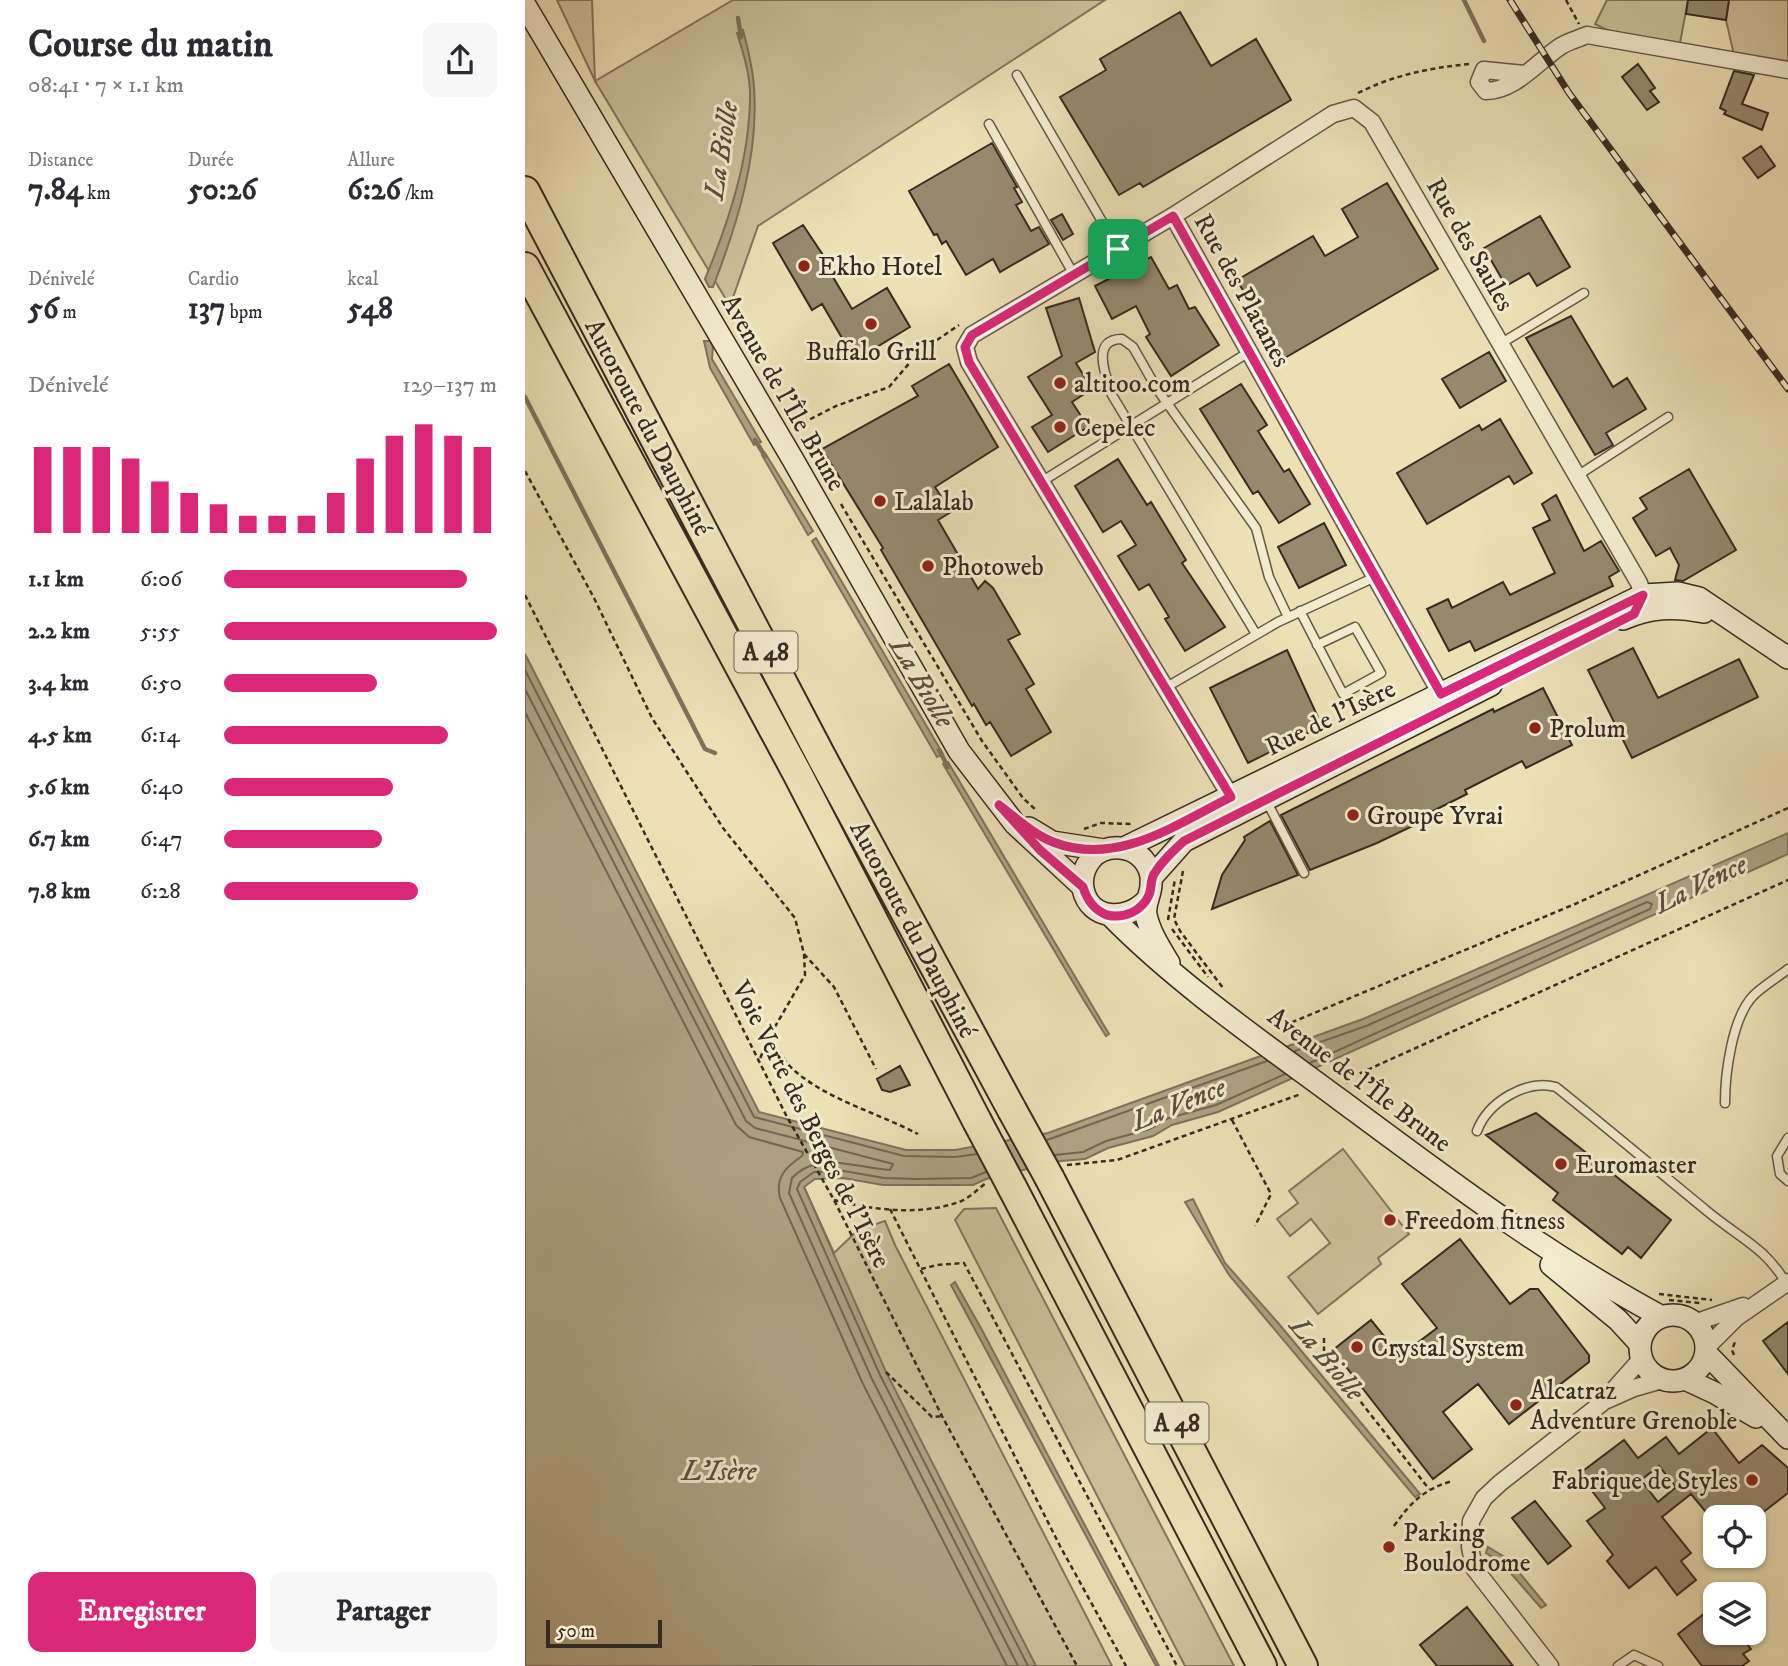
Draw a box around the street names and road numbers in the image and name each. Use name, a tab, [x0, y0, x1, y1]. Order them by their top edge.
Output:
street label: Rue des Saules	[1418, 172, 1521, 317]
street label: Rue des Platanes	[1186, 208, 1297, 373]
street label: Avenue de l'Île Brune	[713, 288, 853, 497]
street label: Autoroute du Dauphiné	[577, 314, 719, 542]
road number: A 48	[735, 632, 797, 672]
street label: Rue de l'Isère	[1260, 673, 1401, 764]
street label: Autoroute du Dauphiné	[842, 816, 984, 1044]
street label: Voie Verte des Berges de l'Isère	[723, 975, 898, 1274]
street label: Avenue de l'Île Brune	[1261, 999, 1458, 1160]
road number: A 48	[1145, 1402, 1209, 1443]

